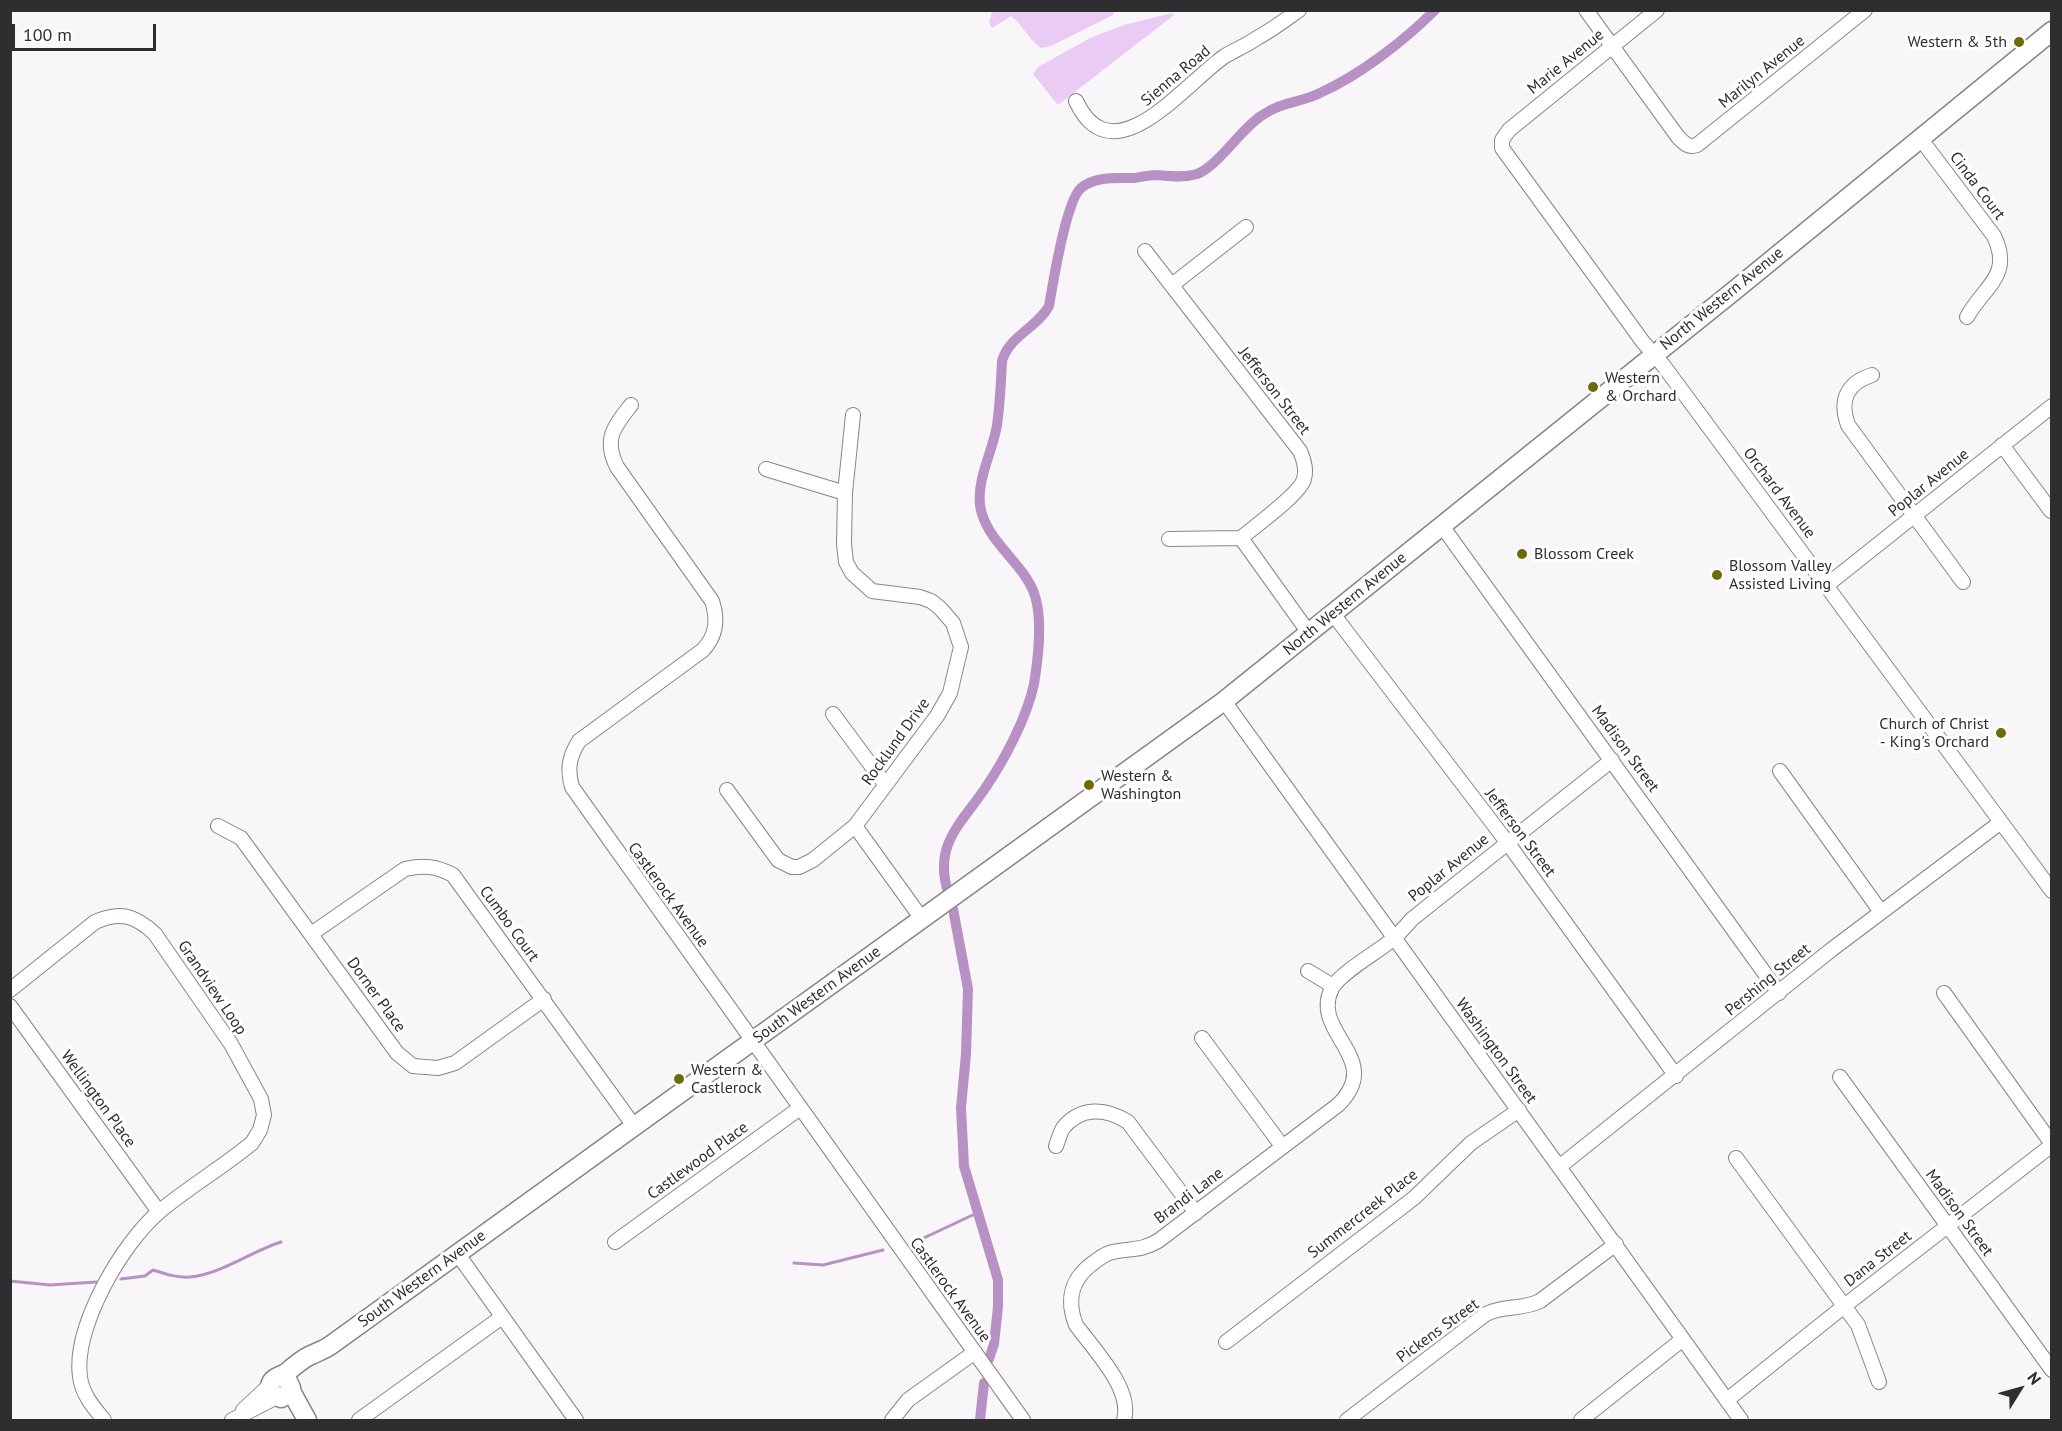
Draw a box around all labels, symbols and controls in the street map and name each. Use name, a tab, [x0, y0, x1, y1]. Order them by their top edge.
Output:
scale bar	[15, 12, 159, 50]
text: 100 m	[23, 23, 72, 46]
street label: Marie Avenue	[1524, 25, 1608, 99]
street label: Marilyn Avenue	[1715, 31, 1809, 113]
place label: Western & 5th	[1908, 32, 2007, 52]
marker: Western & 5th	[2012, 35, 2026, 49]
street label: Sienna Road	[1137, 41, 1215, 111]
street label: Cinda Court	[1945, 148, 2009, 224]
street label: North Western Avenue	[1657, 243, 1787, 355]
street label: Jefferson Street	[1234, 343, 1314, 439]
place label: Western & Orchard	[1605, 368, 1677, 406]
marker: Western & Orchard	[1586, 380, 1600, 394]
street label: Orchard Avenue	[1739, 444, 1819, 542]
street label: Poplar Avenue	[1885, 445, 1973, 521]
place label: Blossom Creek	[1534, 544, 1634, 564]
marker: Blossom Creek	[1515, 547, 1529, 561]
street label: North Western Avenue	[1280, 548, 1410, 660]
place label: Blossom Valley Assisted Living	[1729, 556, 1832, 594]
marker: Blossom Valley Assisted Living	[1710, 568, 1724, 582]
street label: Rocklund Drive	[858, 695, 934, 789]
street label: Madison Street	[1587, 702, 1663, 796]
place label: Church of Christ - King's Orchard	[1879, 714, 1989, 752]
marker: Church of Christ - King's Orchard	[1994, 726, 2008, 740]
place label: Western & Washington	[1101, 766, 1181, 804]
marker: Western & Washington	[1082, 778, 1096, 792]
street label: Jefferson Street	[1481, 785, 1559, 881]
street label: Poplar Avenue	[1405, 830, 1493, 906]
street label: Castlerock Avenue	[624, 839, 712, 951]
street label: Cumbo Court	[475, 882, 543, 966]
street label: Grandview Loop	[173, 937, 251, 1039]
street label: Pershing Street	[1721, 940, 1815, 1020]
street label: South Western Avenue	[749, 942, 885, 1048]
street label: Dorner Place	[342, 954, 410, 1036]
street label: Washington Street	[1451, 995, 1541, 1107]
street label: Wellington Place	[56, 1047, 140, 1151]
place label: Western & Castlerock	[691, 1060, 763, 1098]
marker: Western & Castlerock	[672, 1072, 686, 1086]
street label: Castlewood Place	[644, 1118, 752, 1204]
street label: Brandi Lane	[1151, 1164, 1227, 1228]
street label: Summercreek Place	[1304, 1165, 1422, 1263]
street label: Madison Street	[1921, 1166, 1997, 1260]
street label: South Western Avenue	[354, 1226, 490, 1332]
street label: Dana Street	[1840, 1227, 1916, 1291]
street label: Castlerock Avenue	[906, 1234, 994, 1346]
street label: Pickens Street	[1393, 1295, 1483, 1367]
north arrow	[1990, 1359, 2050, 1419]
text: N	[2023, 1368, 2046, 1388]

